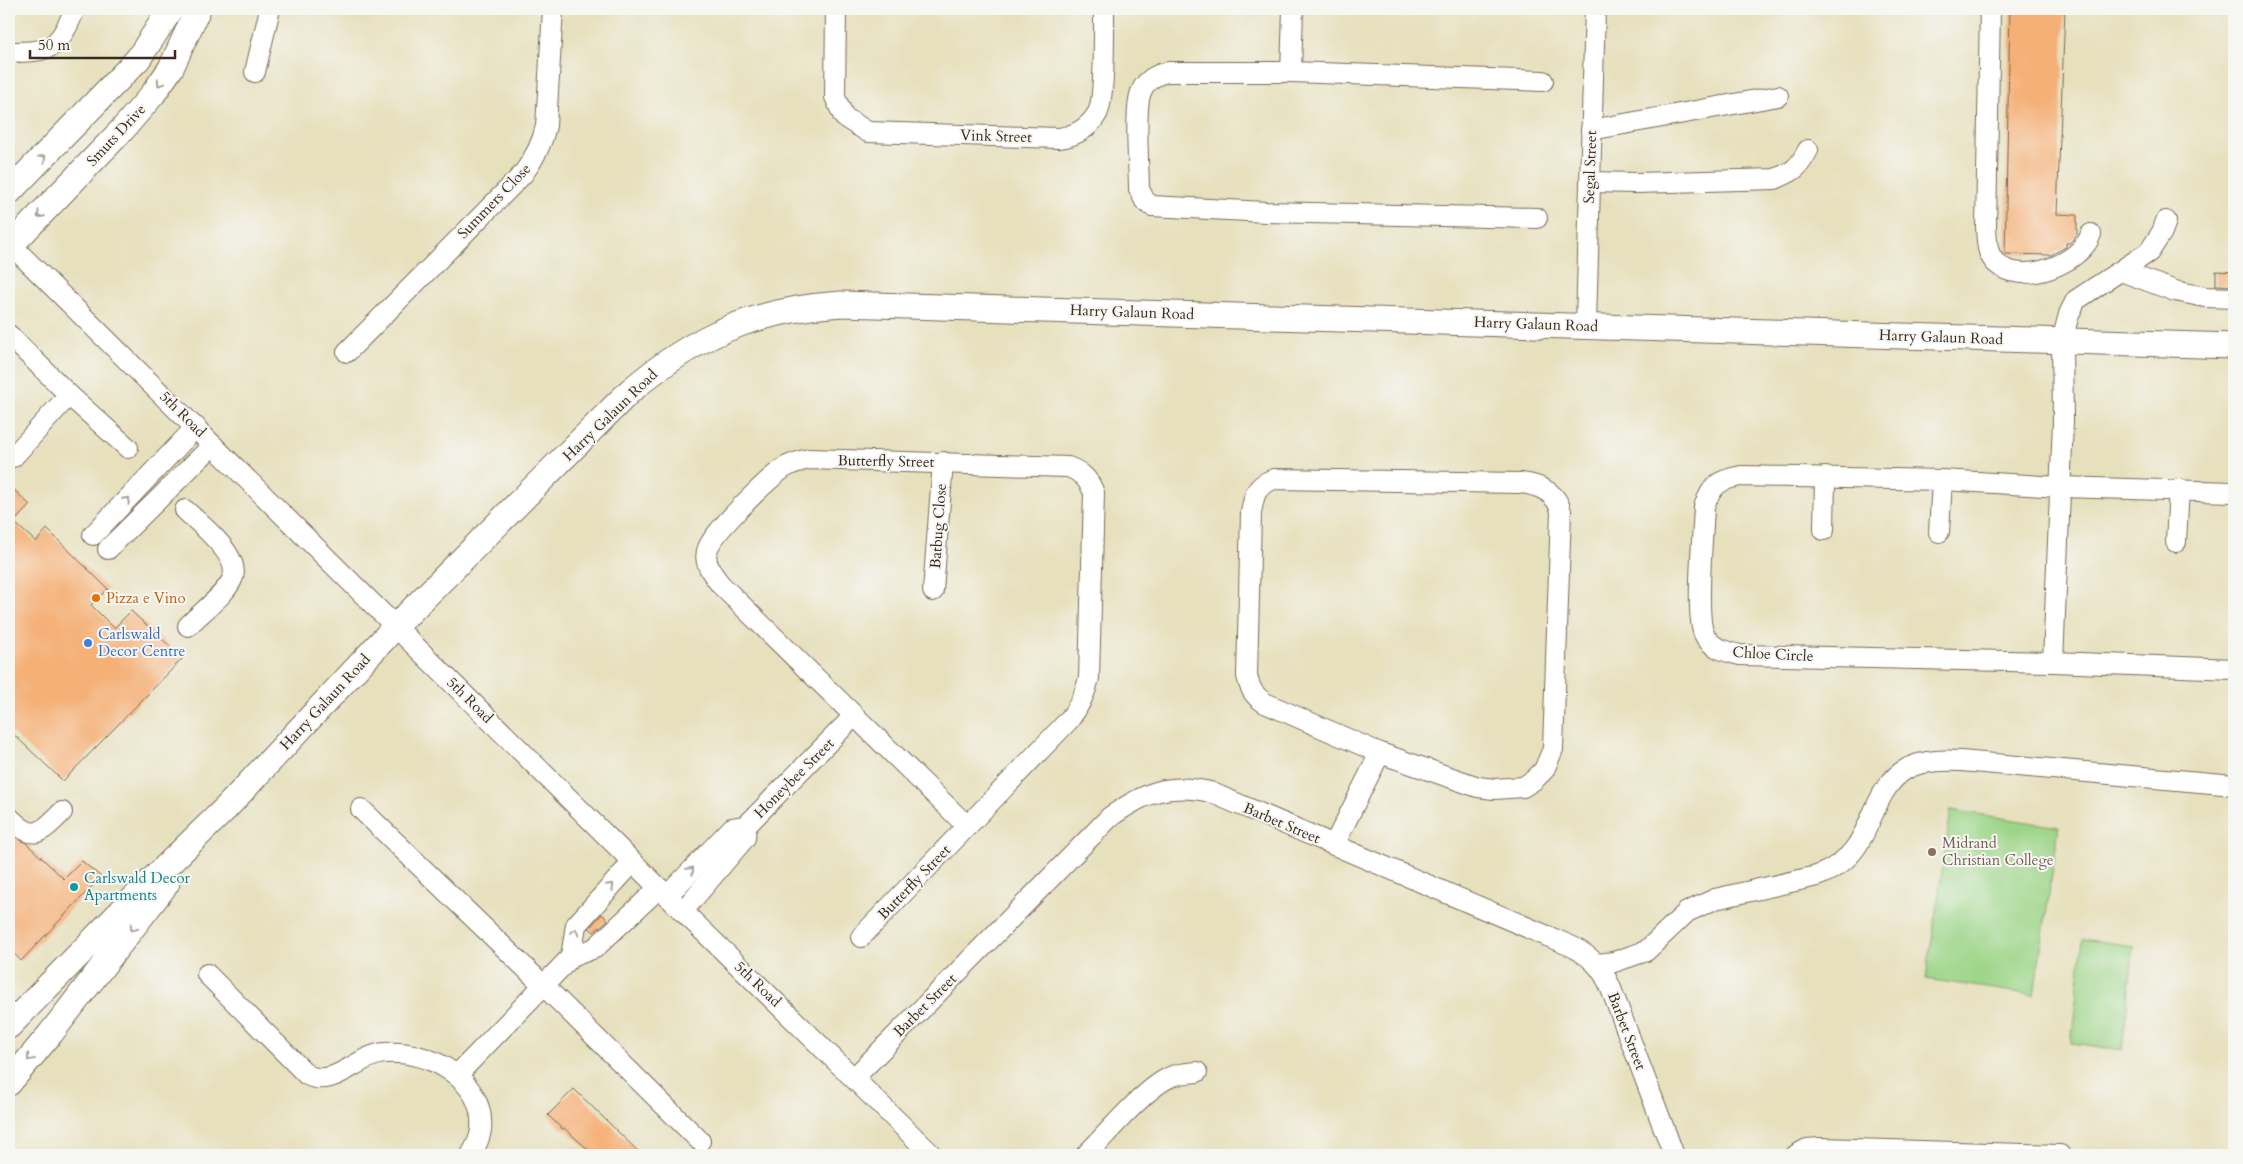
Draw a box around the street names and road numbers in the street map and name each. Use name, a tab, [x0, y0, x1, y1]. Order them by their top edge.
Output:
street label: Smuts Drive	[82, 99, 150, 171]
street label: Vink Street	[960, 125, 1033, 147]
street label: Segal Street	[1579, 130, 1601, 204]
street label: Summers Close	[453, 159, 535, 243]
street label: Harry Galaun Road	[1070, 300, 1194, 324]
street label: Harry Galaun Road	[1474, 312, 1598, 336]
street label: Harry Galaun Road	[1879, 325, 2003, 349]
street label: Harry Galaun Road	[558, 365, 662, 465]
street label: 5th Road	[156, 387, 210, 441]
street label: Butterfly Street	[837, 450, 935, 472]
street label: Batbug Close	[925, 483, 951, 569]
street label: Chloe Circle	[1732, 642, 1814, 666]
street label: Harry Galaun Road	[275, 650, 375, 754]
street label: 5th Road	[443, 673, 497, 727]
street label: Honeybee Street	[750, 733, 839, 822]
street label: Barbet Street	[1240, 798, 1324, 848]
street label: Butterfly Street	[873, 840, 955, 924]
street label: 5th Road	[730, 957, 786, 1011]
street label: Barbet Street	[889, 969, 961, 1041]
street label: Barbet Street	[1603, 989, 1651, 1073]

